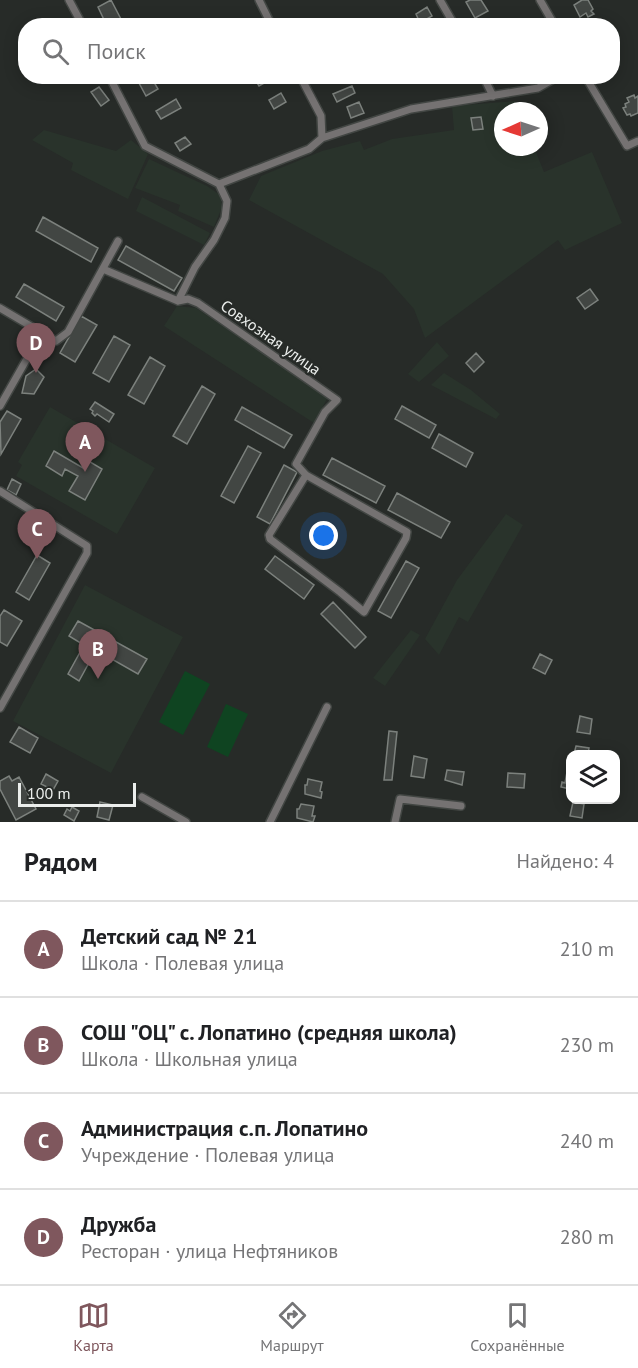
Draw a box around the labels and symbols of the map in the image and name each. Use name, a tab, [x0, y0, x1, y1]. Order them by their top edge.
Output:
north arrow	[494, 102, 548, 156]
street label: Совхозная улица	[217, 295, 325, 379]
pin: D	[16, 324, 56, 373]
pin: A	[66, 422, 104, 472]
pin: C	[18, 510, 57, 559]
your location	[309, 521, 338, 550]
pin: B	[78, 630, 118, 679]
scale bar	[18, 780, 136, 808]

